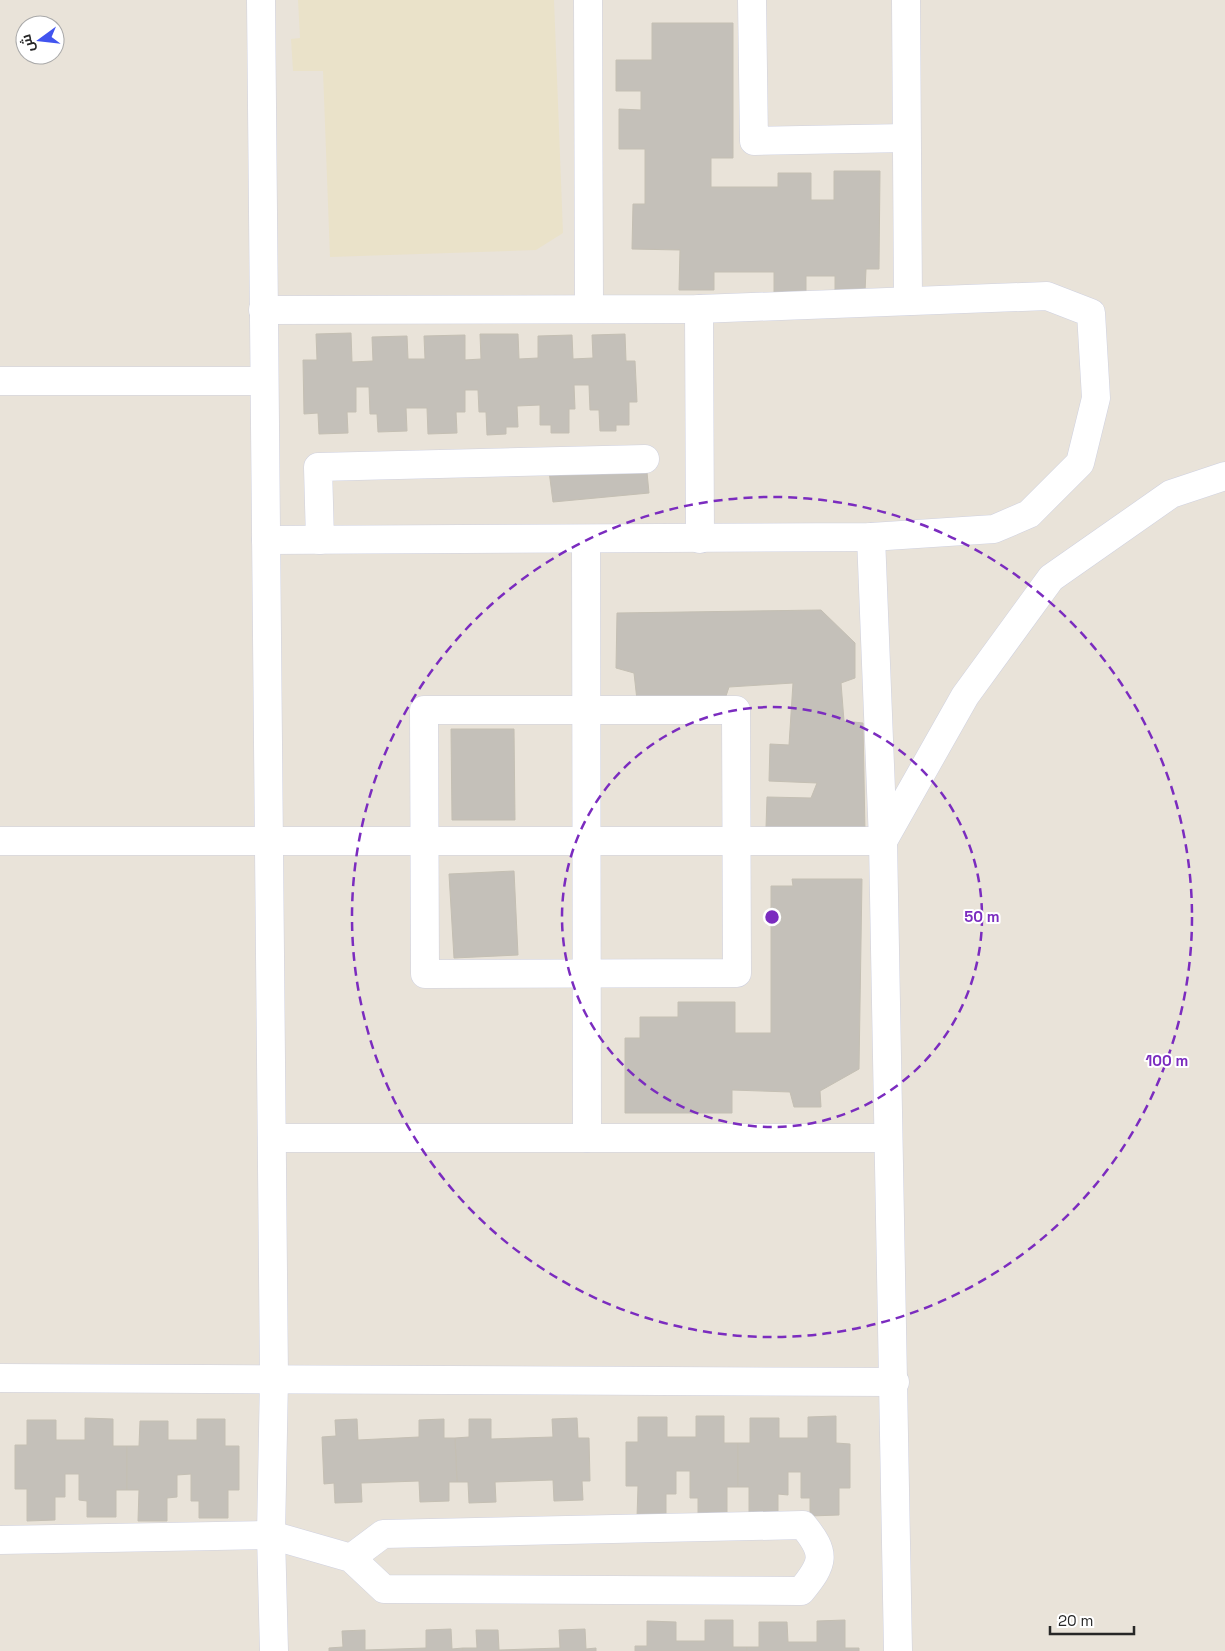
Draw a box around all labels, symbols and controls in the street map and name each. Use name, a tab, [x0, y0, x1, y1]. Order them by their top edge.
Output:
north arrow	[15, 15, 65, 65]
text: ش	[16, 32, 38, 54]
text: 50 m	[964, 907, 1000, 926]
centre of rings	[763, 908, 781, 926]
text: 100 m	[1146, 1051, 1188, 1070]
scale bar	[1050, 1604, 1134, 1636]
text: 20 m	[1058, 1611, 1093, 1630]

